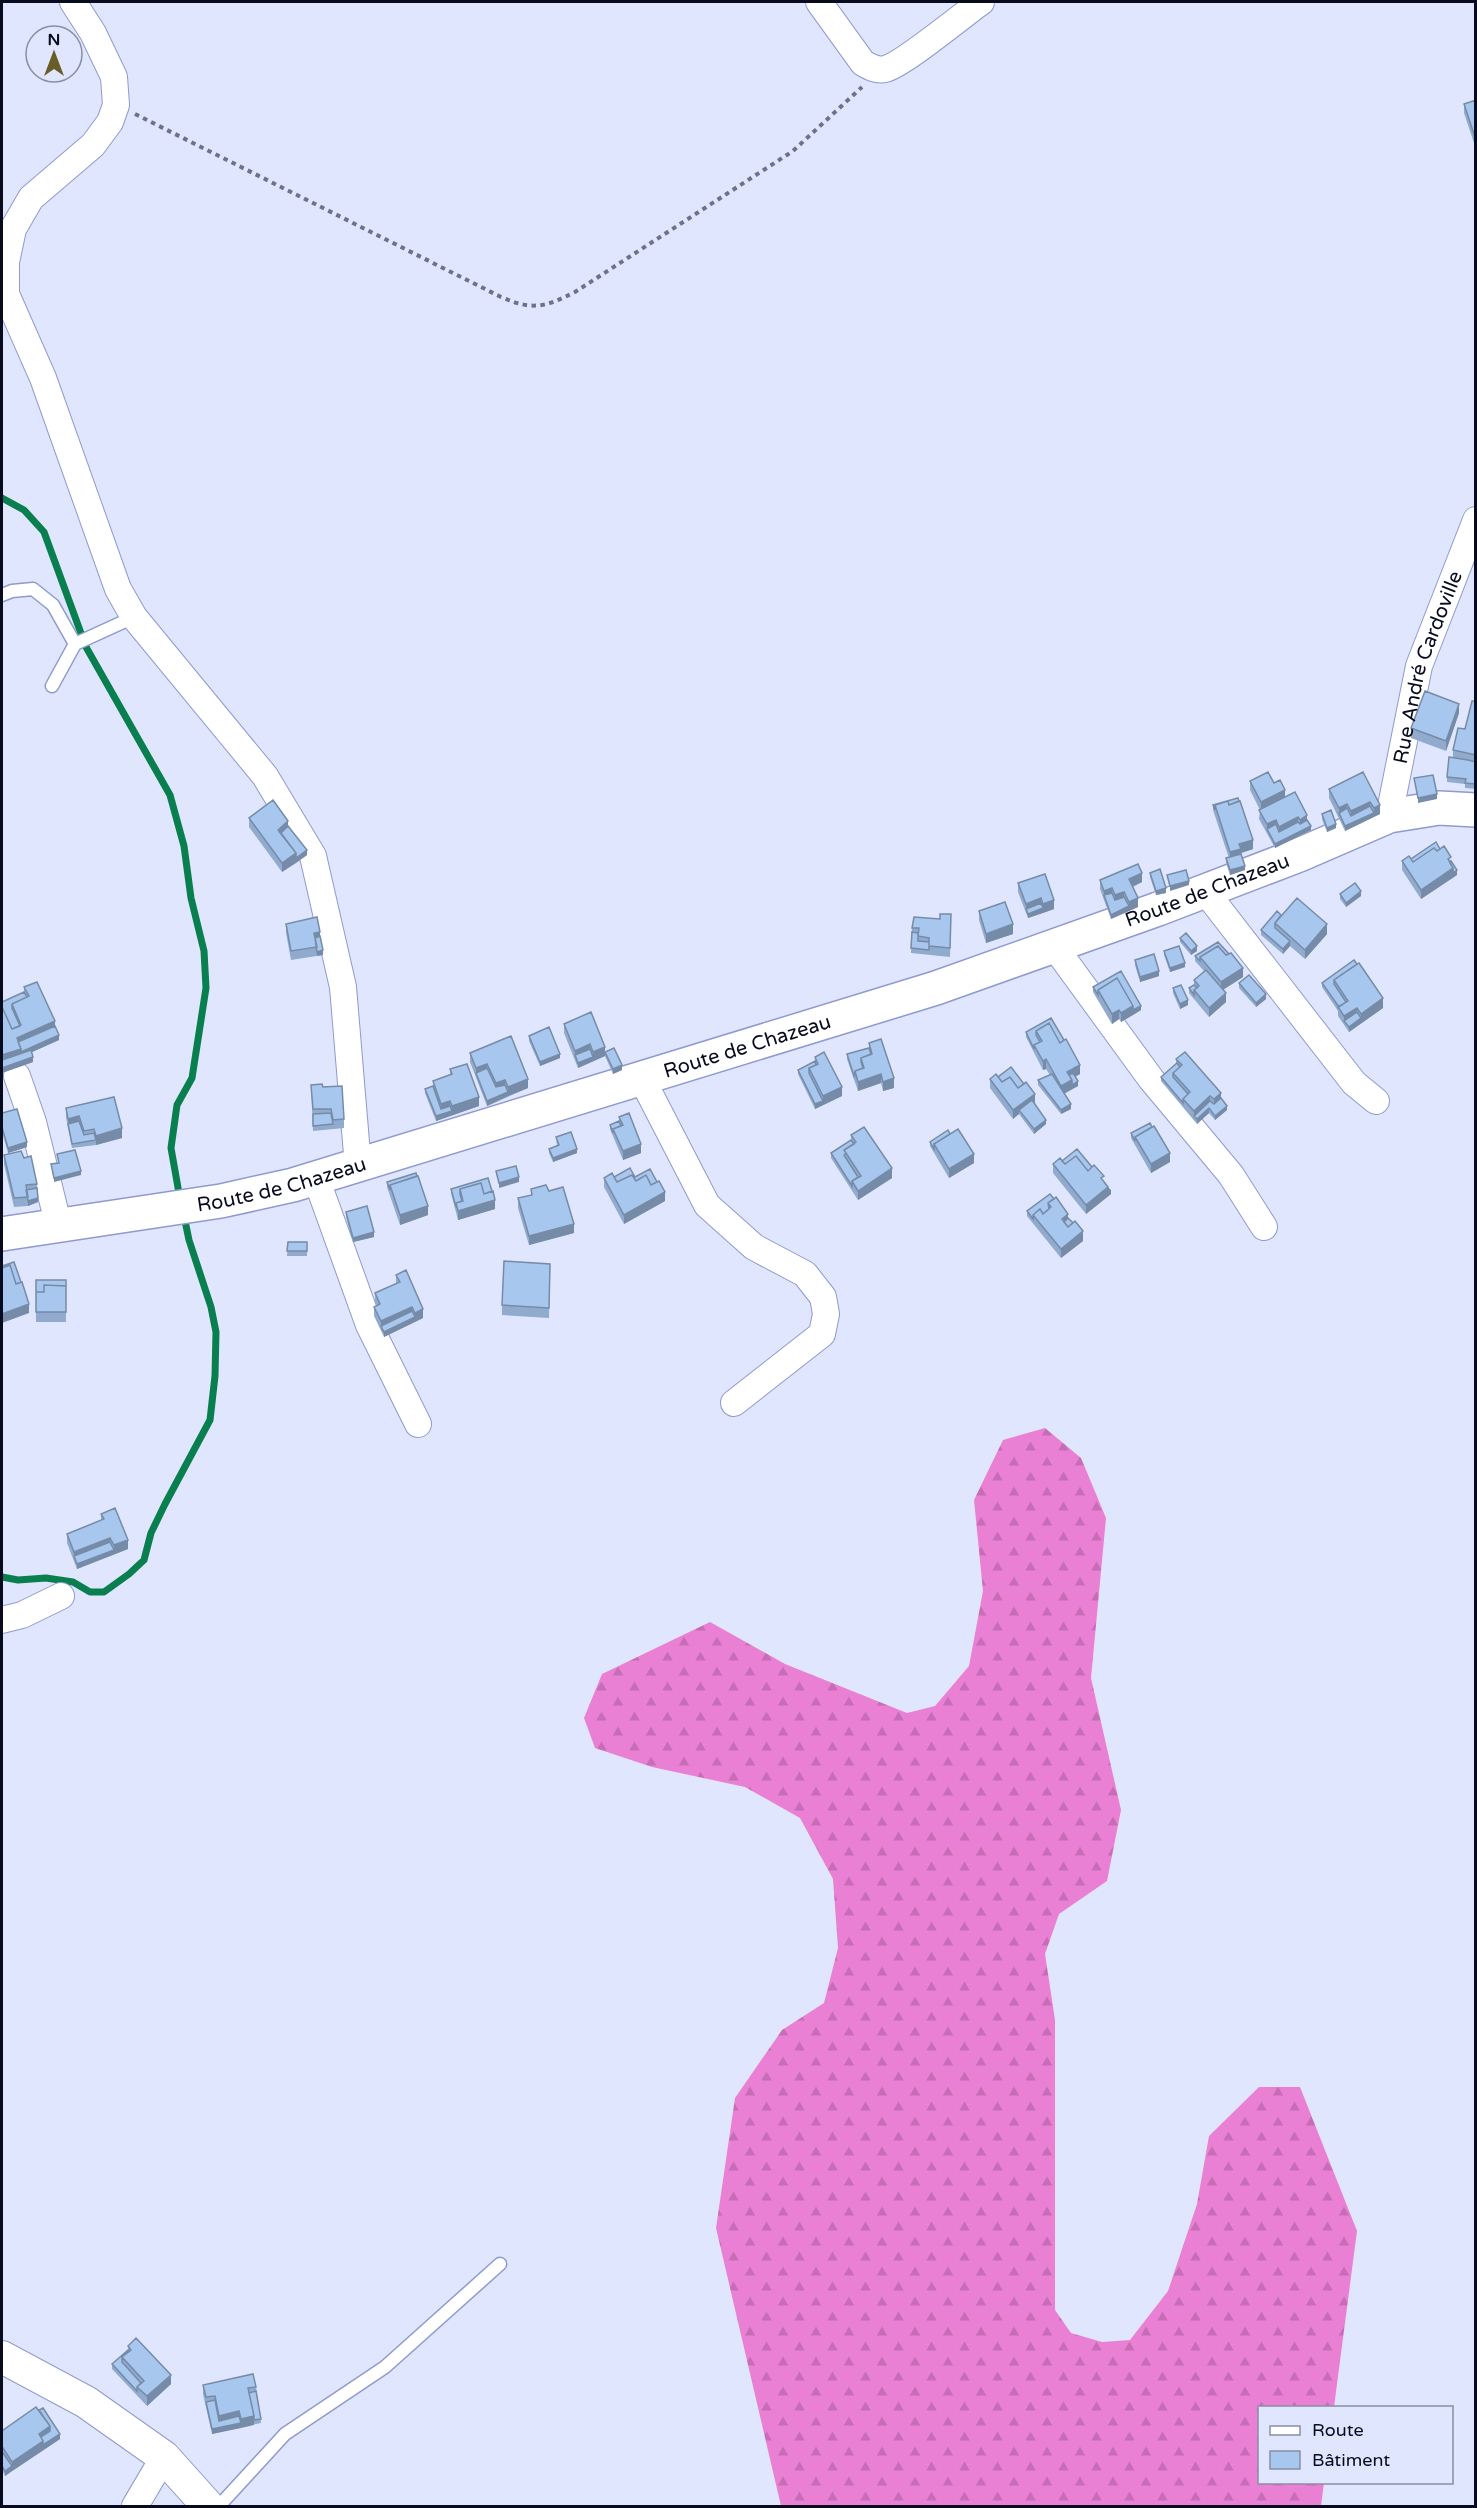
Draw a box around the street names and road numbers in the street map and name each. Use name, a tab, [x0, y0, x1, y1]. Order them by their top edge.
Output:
street label: Rue André Cardoville	[1389, 568, 1468, 766]
street label: Route de Chazeau	[1122, 849, 1293, 933]
street label: Route de Chazeau	[661, 1010, 834, 1084]
street label: Route de Chazeau	[195, 1152, 369, 1217]

